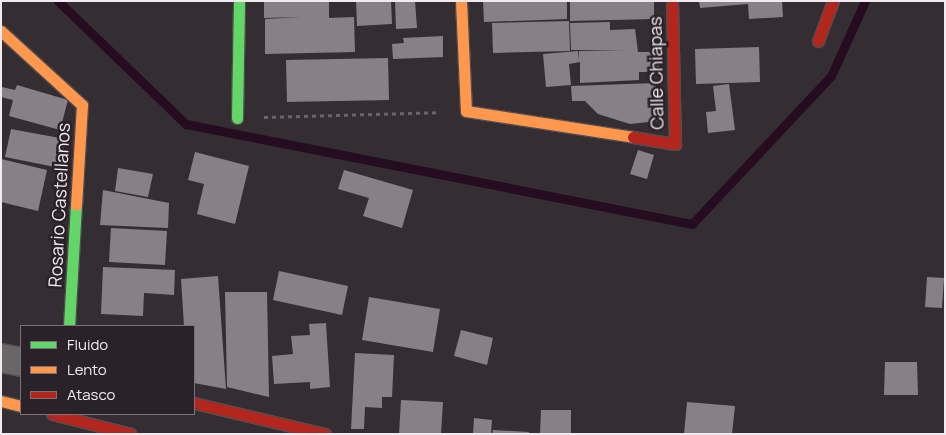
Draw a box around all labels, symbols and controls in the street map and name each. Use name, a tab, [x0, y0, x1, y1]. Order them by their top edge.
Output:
street label: Calle Chiapas	[644, 16, 668, 130]
street label: Rosario Castellanos	[44, 122, 74, 288]
legend	[20, 325, 195, 415]
text: Fluido	[67, 334, 108, 355]
text: Lento	[67, 359, 107, 380]
text: Atasco	[67, 384, 115, 405]

